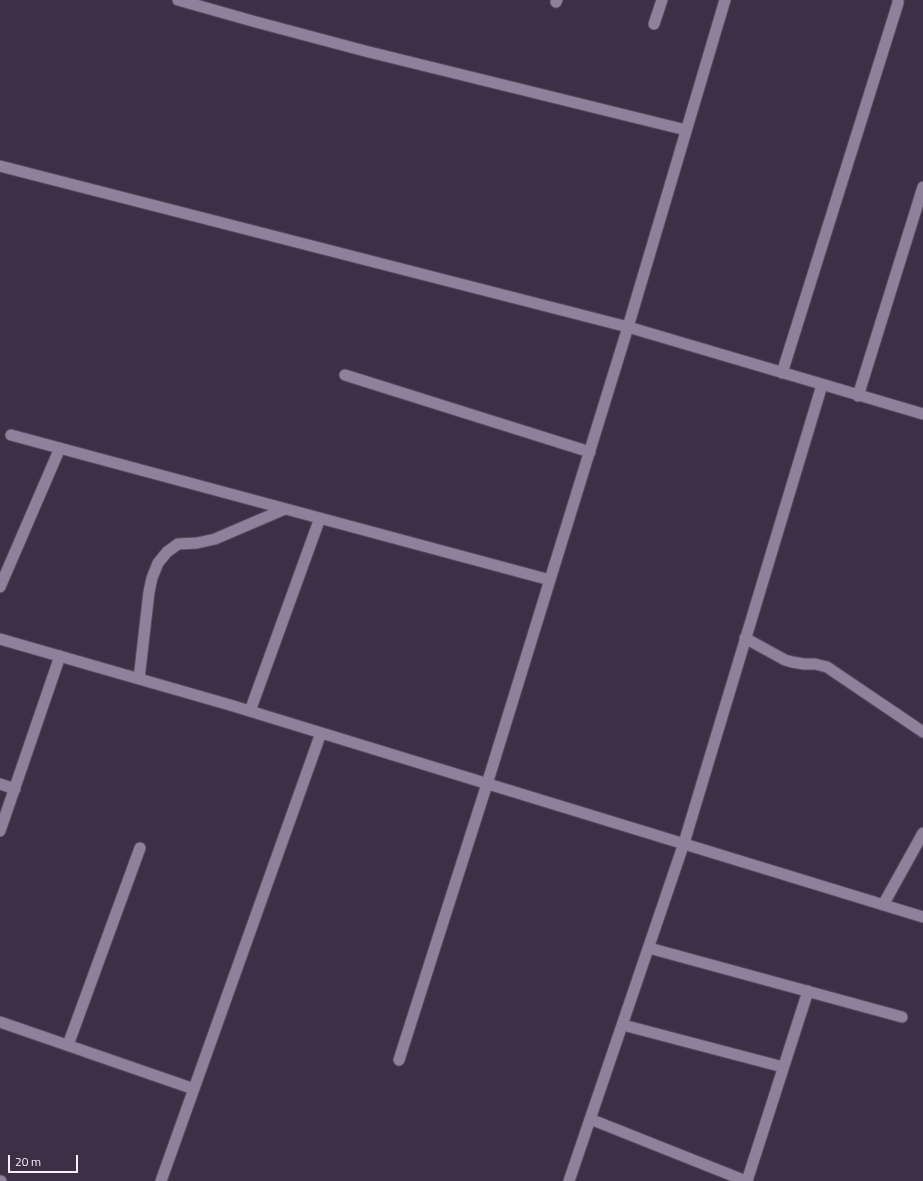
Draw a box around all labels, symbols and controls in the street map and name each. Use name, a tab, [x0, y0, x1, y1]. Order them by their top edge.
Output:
scale bar	[10, 1147, 80, 1173]
text: 20 m	[15, 1152, 41, 1171]

